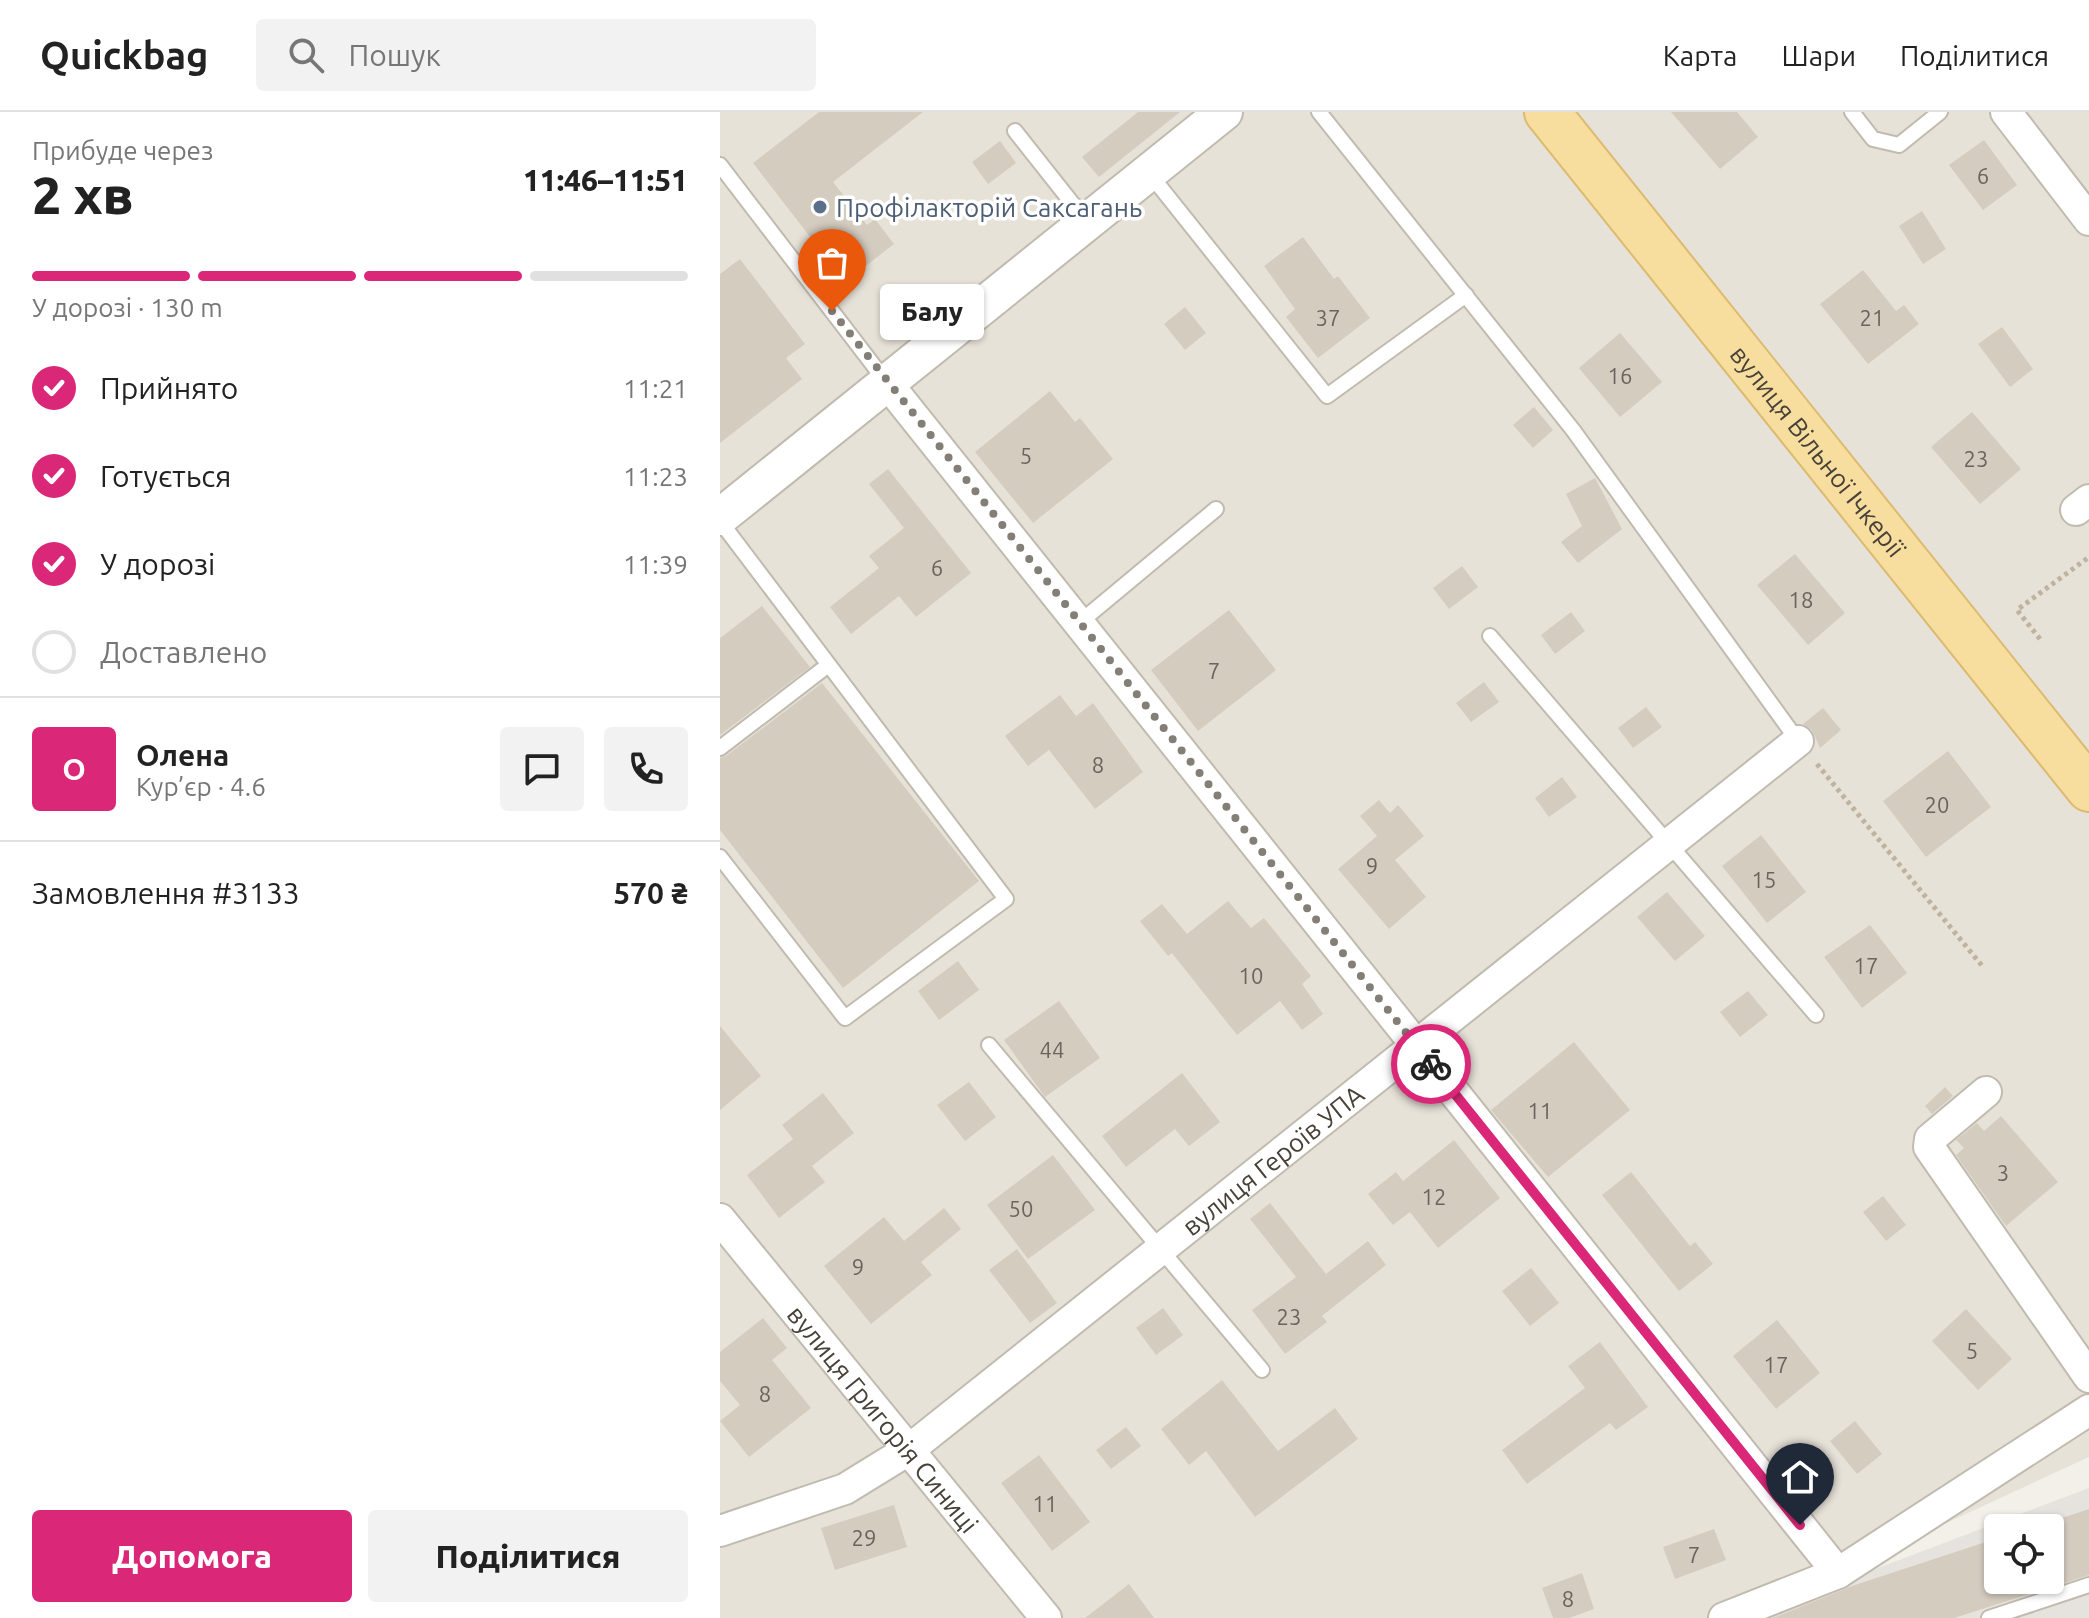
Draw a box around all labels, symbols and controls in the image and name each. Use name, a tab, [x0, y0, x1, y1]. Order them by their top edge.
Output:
search box	[256, 19, 816, 91]
icon: search	[284, 33, 328, 77]
text: Quickbag	[40, 34, 208, 76]
text: Пошук	[348, 38, 441, 72]
text: Карта	[1663, 40, 1737, 71]
text: Шари	[1781, 40, 1856, 71]
text: Поділитися	[1900, 40, 2049, 71]
text: Прибуде через	[32, 136, 213, 165]
text: 11:46–11:51	[523, 163, 688, 197]
house number: 6	[1977, 163, 1989, 188]
text: 2 хв	[32, 166, 134, 224]
place label: Профілакторій Саксагань	[836, 193, 1142, 222]
marker: Профілакторій Саксагань	[811, 198, 829, 216]
pin	[798, 229, 866, 311]
icon: bag	[810, 241, 854, 285]
callout: Балу	[880, 283, 984, 339]
text: У дорозі · 130 m	[32, 293, 223, 322]
text: Балу	[901, 297, 963, 326]
house number: 37	[1316, 305, 1340, 330]
house number: 21	[1860, 305, 1884, 330]
street label: вулиця Вільної Ічкерії	[1725, 340, 1912, 563]
house number: 16	[1608, 363, 1632, 388]
icon: check	[32, 366, 76, 410]
text: Прийнято	[100, 371, 238, 405]
text: 11:21	[623, 374, 688, 403]
house number: 5	[1020, 443, 1032, 468]
house number: 23	[1964, 446, 1988, 471]
icon: check	[32, 454, 76, 498]
text: Готується	[100, 459, 231, 493]
text: 11:23	[623, 462, 688, 491]
icon: check	[32, 542, 76, 586]
text: У дорозі	[100, 547, 215, 581]
text: 11:39	[623, 550, 688, 579]
house number: 6	[931, 555, 943, 580]
house number: 18	[1789, 587, 1813, 612]
text: Доставлено	[100, 635, 267, 669]
house number: 7	[1208, 658, 1220, 683]
button: chat	[500, 727, 584, 811]
button: phone	[604, 727, 688, 811]
text: Олена	[136, 738, 229, 772]
text: О	[62, 752, 86, 786]
house number: 8	[1092, 752, 1104, 777]
text: Кур’єр · 4.6	[136, 772, 266, 801]
house number: 20	[1925, 792, 1949, 817]
house number: 9	[1366, 853, 1378, 878]
house number: 15	[1752, 867, 1776, 892]
text: Замовлення #3133	[32, 876, 300, 910]
text: 570 ₴	[613, 876, 688, 910]
house number: 17	[1854, 953, 1878, 978]
house number: 10	[1239, 963, 1263, 988]
courier	[1391, 1024, 1471, 1104]
house number: 44	[1040, 1037, 1064, 1062]
icon: bike	[1409, 1042, 1453, 1086]
street label: вулиця Героїв УПА	[1176, 1079, 1369, 1241]
house number: 11	[1528, 1098, 1552, 1123]
house number: 3	[1997, 1160, 2009, 1185]
house number: 12	[1422, 1184, 1446, 1209]
house number: 50	[1009, 1196, 1033, 1221]
house number: 9	[852, 1254, 864, 1279]
street label: вулиця Григорія Синиці	[782, 1300, 984, 1538]
house number: 23	[1277, 1304, 1301, 1329]
house number: 5	[1966, 1338, 1978, 1363]
house number: 17	[1764, 1352, 1788, 1377]
house number: 8	[759, 1381, 771, 1406]
pin	[1766, 1443, 1834, 1525]
icon: home	[1778, 1455, 1822, 1499]
house number: 11	[1033, 1491, 1057, 1516]
button: Допомога	[32, 1510, 352, 1602]
button: Поділитися	[368, 1510, 688, 1602]
map controls	[1984, 1514, 2064, 1594]
button: locate	[1984, 1514, 2064, 1594]
house number: 29	[852, 1525, 876, 1550]
house number: 7	[1688, 1542, 1700, 1567]
house number: 8	[1562, 1586, 1574, 1611]

